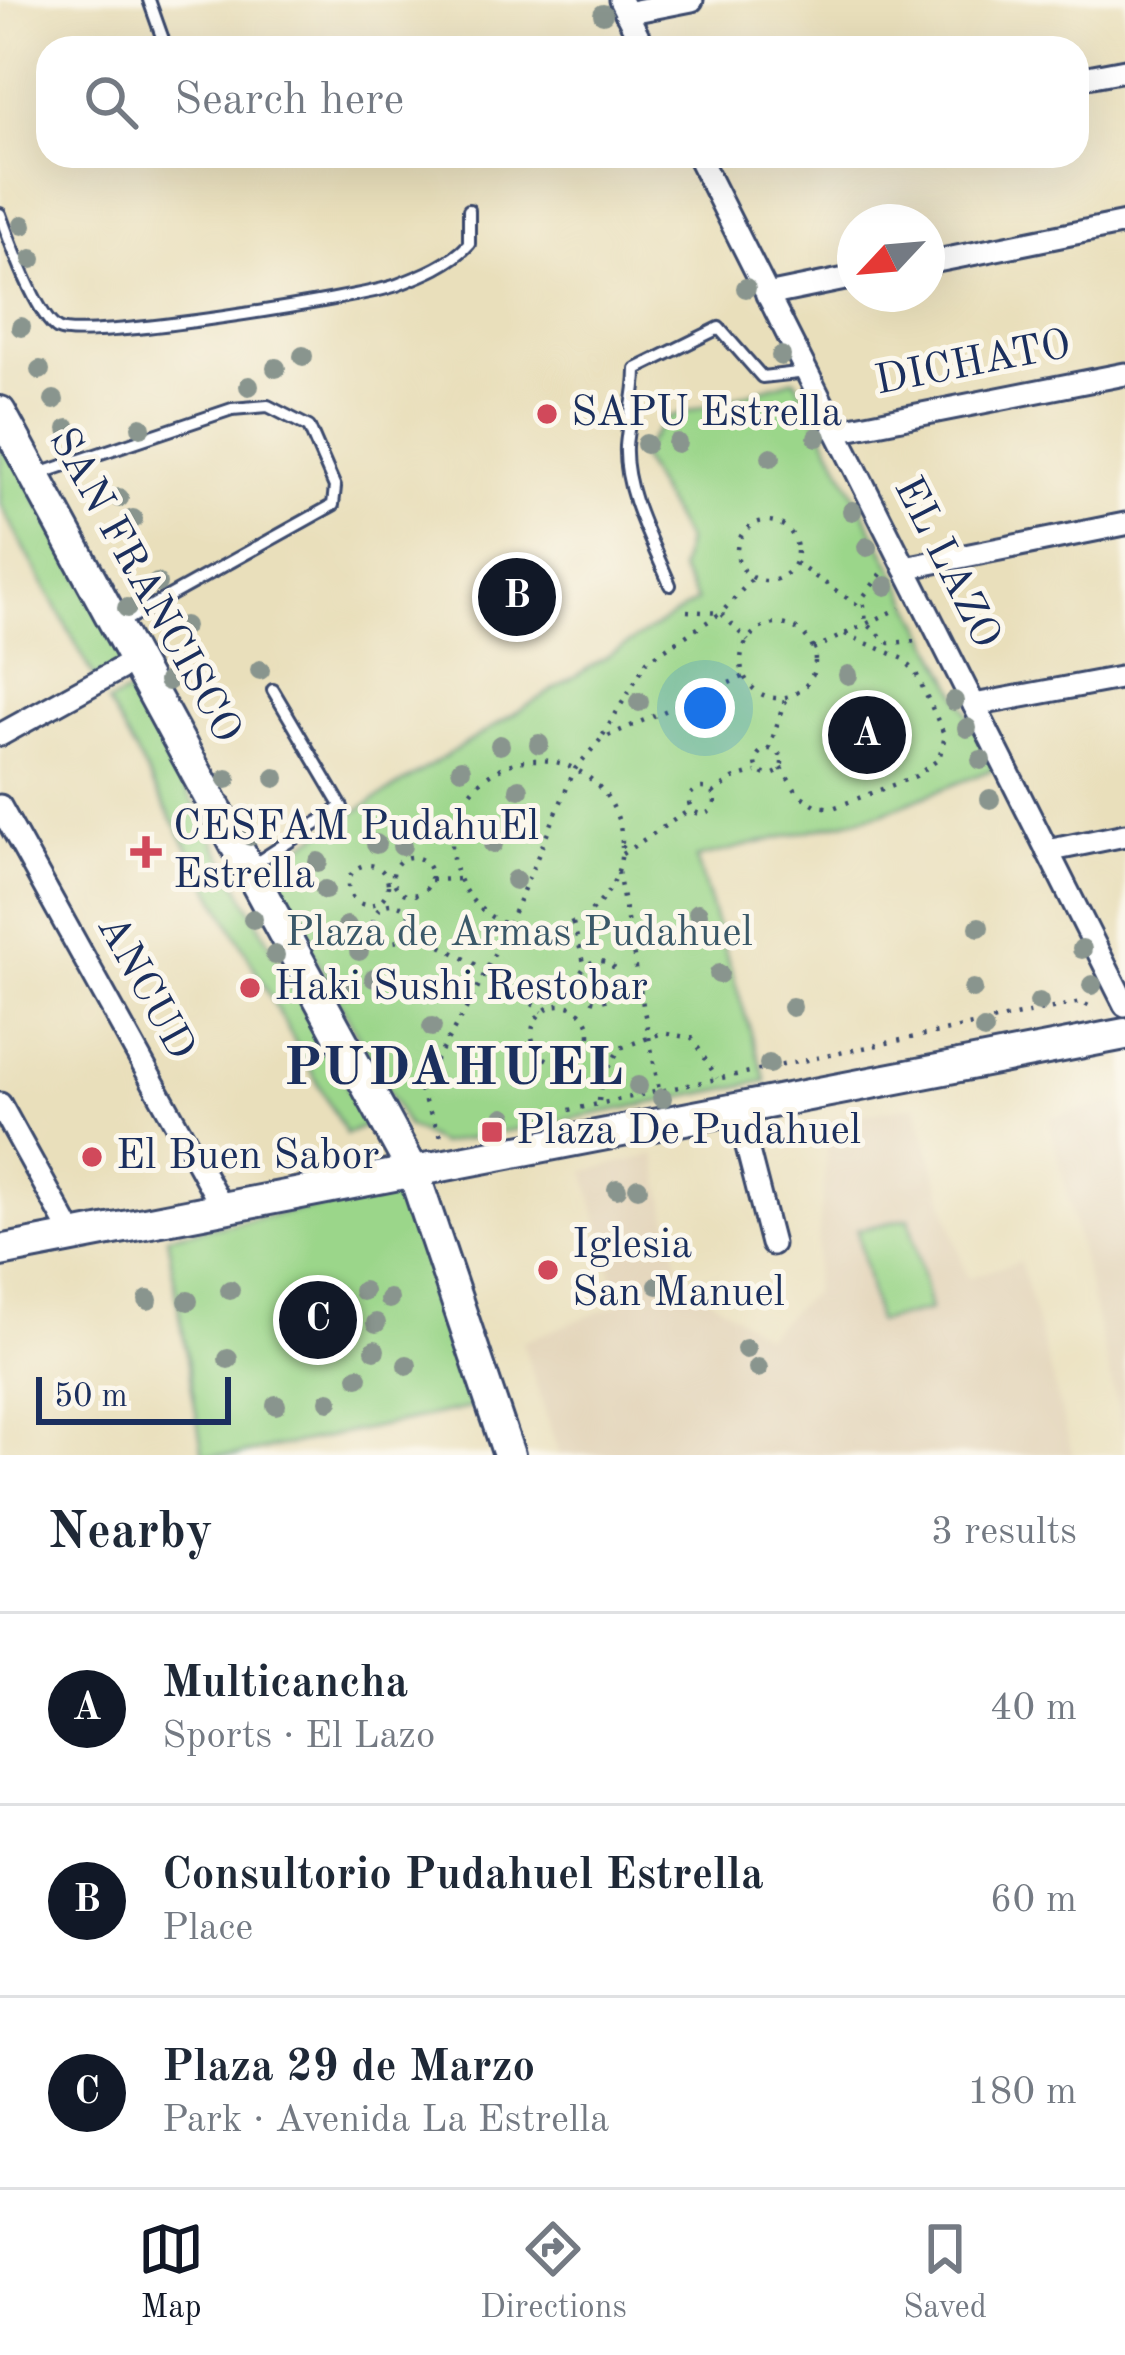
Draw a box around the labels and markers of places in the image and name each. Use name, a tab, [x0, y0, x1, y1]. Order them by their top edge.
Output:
place label: SAPU Estrella	[571, 393, 842, 435]
marker: SAPU Estrella	[534, 401, 560, 427]
pin: B	[478, 552, 556, 642]
pin: A	[828, 690, 906, 780]
place label: CESFAM PudahuEl Estrella	[173, 807, 539, 897]
marker: CESFAM PudahuEl Estrella	[130, 836, 162, 868]
place label: Haki Sushi Restobar	[274, 967, 648, 1009]
marker: Haki Sushi Restobar	[237, 975, 263, 1001]
place label: Plaza De Pudahuel	[516, 1111, 861, 1153]
marker: Plaza De Pudahuel	[479, 1119, 505, 1145]
place label: El Buen Sabor	[116, 1136, 380, 1178]
marker: El Buen Sabor	[79, 1144, 105, 1170]
place label: Iglesia San Manuel	[572, 1225, 785, 1315]
marker: Iglesia San Manuel	[535, 1257, 561, 1283]
pin: C	[279, 1275, 357, 1365]

